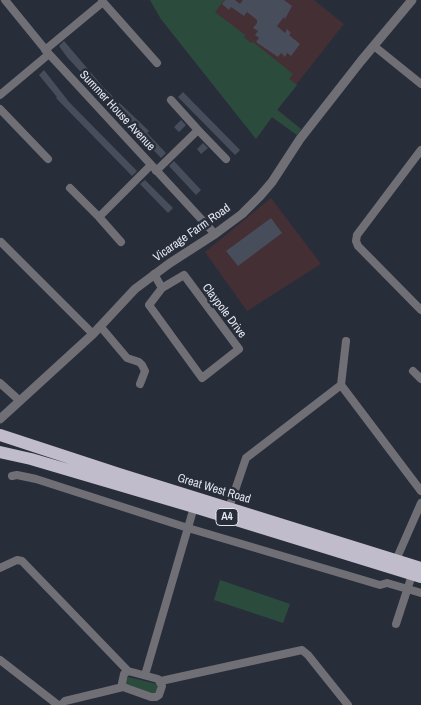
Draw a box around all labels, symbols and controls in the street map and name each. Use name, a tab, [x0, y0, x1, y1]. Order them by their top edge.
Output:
street label: Summer House Avenue	[76, 68, 158, 154]
street label: Vicarage Farm Road	[151, 201, 233, 265]
street label: Claypole Drive	[199, 281, 249, 341]
street label: Great West Road	[176, 471, 252, 507]
road number: A4	[216, 508, 238, 526]

